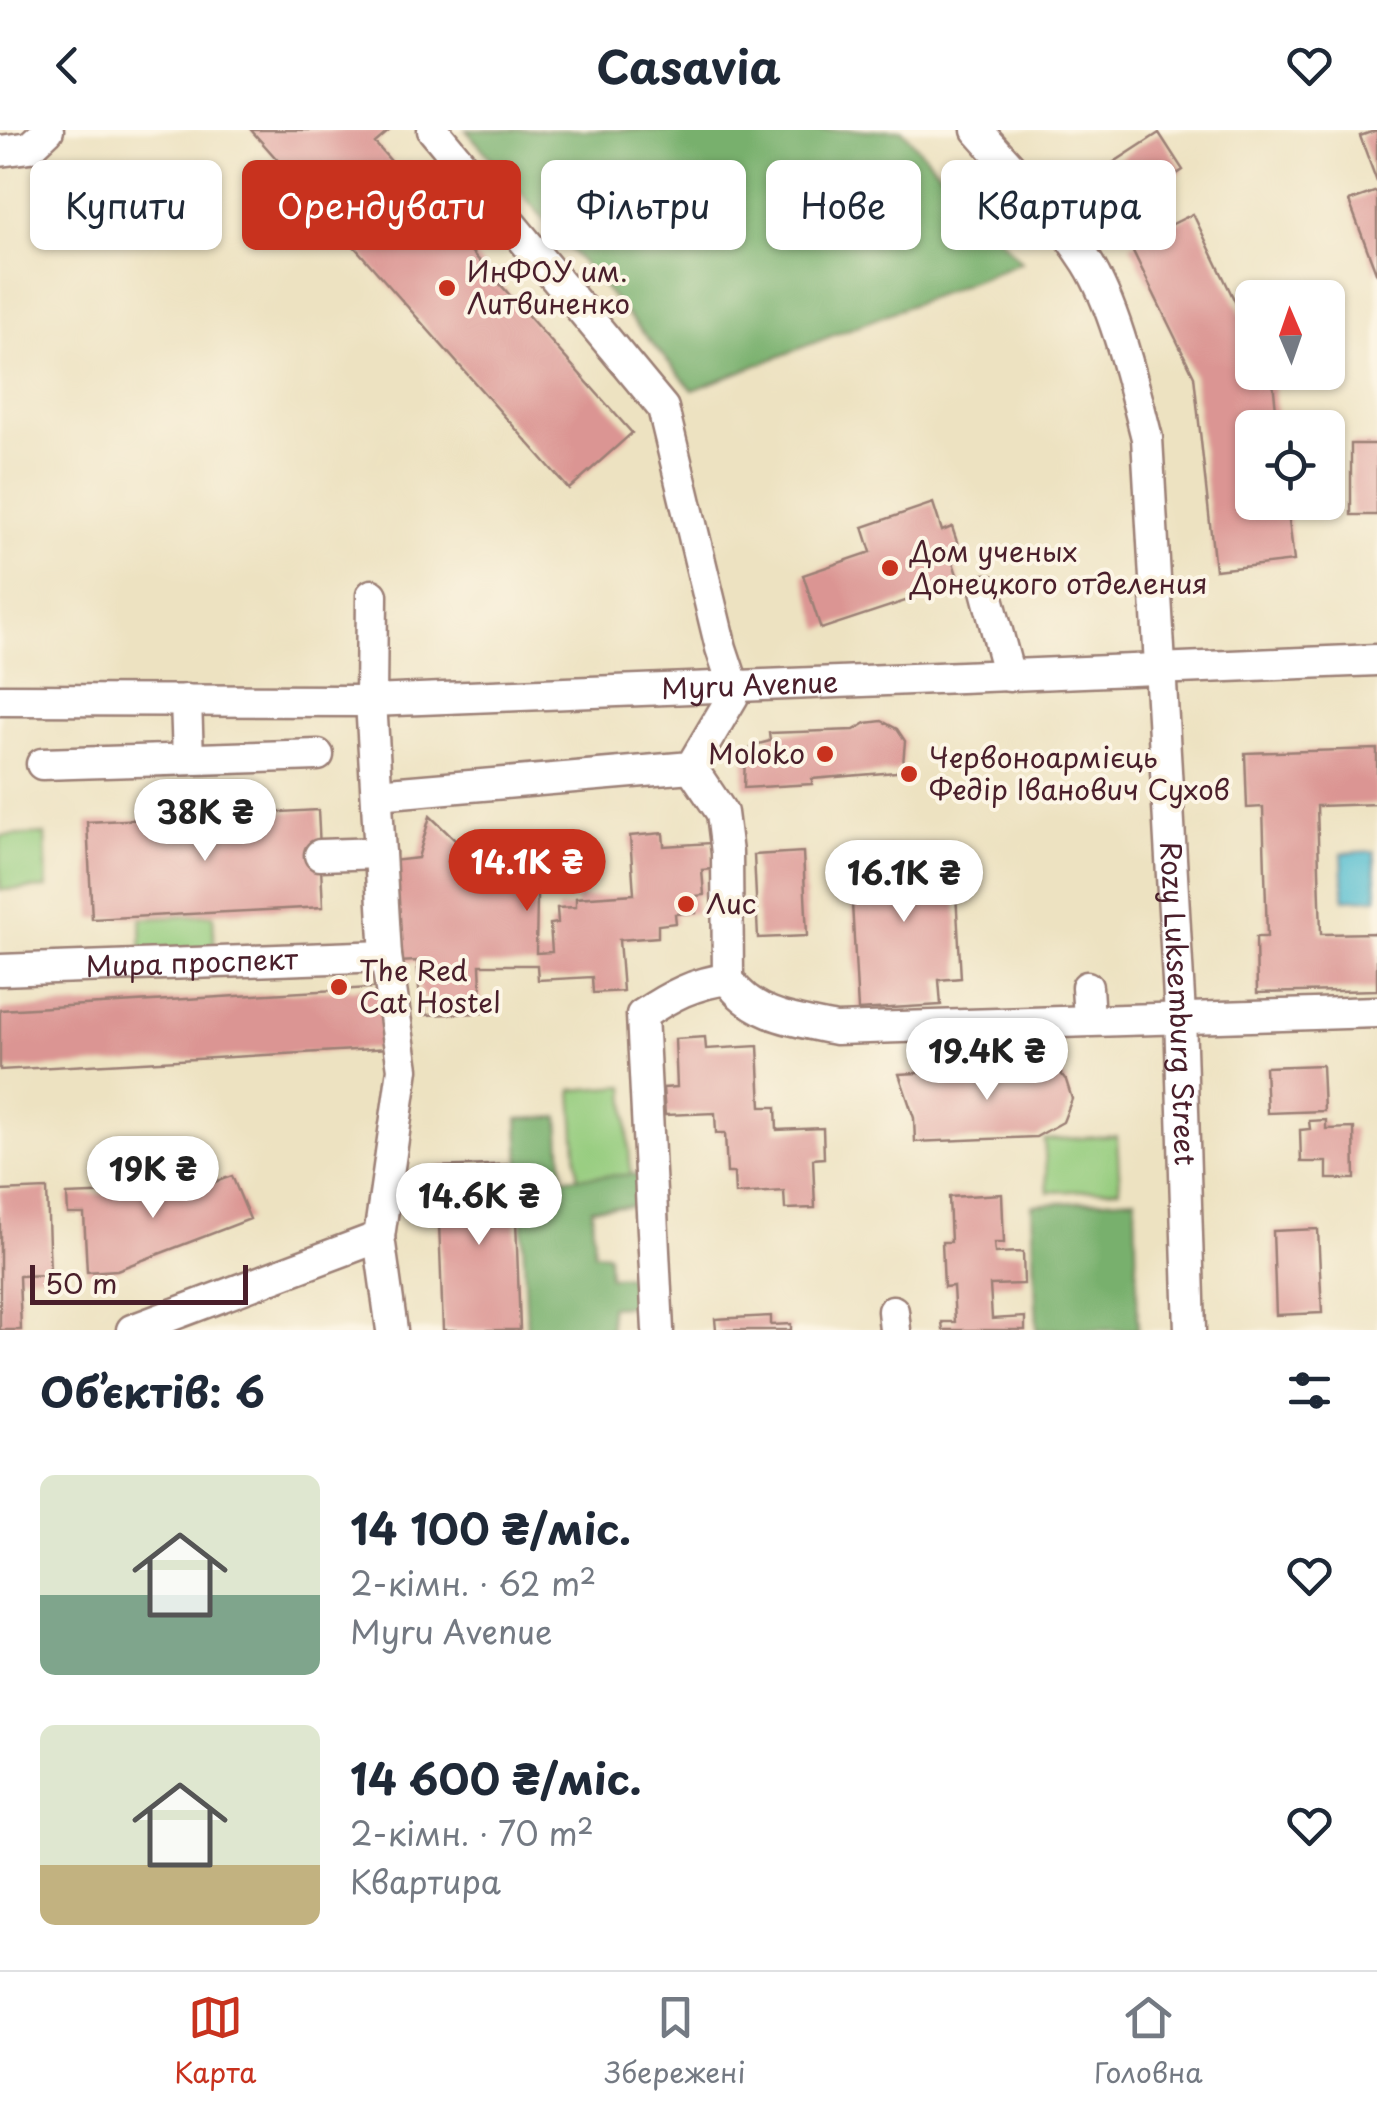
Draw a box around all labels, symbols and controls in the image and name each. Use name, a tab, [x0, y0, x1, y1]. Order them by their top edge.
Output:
text: Casavia	[596, 31, 781, 99]
icon: back	[40, 38, 95, 93]
icon: heart	[1282, 38, 1337, 93]
chip: Купити	[30, 160, 222, 250]
chip: Орендувати	[242, 160, 521, 250]
chip: Фільтри	[541, 160, 746, 250]
chip: Нове	[766, 160, 921, 250]
chip: Квартира	[941, 160, 1176, 250]
place label: ИнФОУ им. Литвиненко	[467, 249, 630, 324]
marker: ИнФОУ им. Литвиненко	[436, 277, 458, 299]
north arrow	[1235, 280, 1345, 390]
map controls	[1235, 280, 1345, 520]
button: locate	[1235, 410, 1345, 520]
place label: Дом ученых Донецкого отделения	[909, 529, 1208, 604]
marker: Дом ученых Донецкого отделения	[879, 557, 901, 579]
street label: Myru Avenue	[660, 659, 839, 709]
place label: Moloko	[708, 731, 805, 774]
place label: Червоноармієць Федір Іванович Сухов	[929, 735, 1230, 810]
marker: Moloko	[814, 743, 836, 765]
marker: Червоноармієць Федір Іванович Сухов	[898, 763, 920, 785]
pin: 38K ₴	[135, 779, 275, 864]
text: 38K ₴	[156, 787, 254, 835]
pin: 14.1K ₴	[435, 829, 619, 914]
text: 14.1K ₴	[471, 837, 583, 885]
pin: 16.1K ₴	[812, 840, 996, 925]
street label: Rozy Luksemburg Street	[1150, 840, 1208, 1166]
text: 16.1K ₴	[847, 848, 961, 896]
place label: Лис	[706, 881, 756, 924]
marker: Лис	[675, 893, 697, 915]
street label: Мира проспект	[85, 936, 299, 987]
place label: The Red Cat Hostel	[359, 948, 501, 1023]
marker: The Red Cat Hostel	[328, 976, 350, 998]
pin: 19.4K ₴	[895, 1018, 1079, 1103]
text: 19.4K ₴	[928, 1026, 1046, 1074]
pin: 19K ₴	[83, 1136, 223, 1221]
text: 19K ₴	[109, 1144, 197, 1192]
pin: 14.6K ₴	[387, 1163, 571, 1248]
text: 14.6K ₴	[418, 1171, 540, 1219]
scale bar	[30, 1260, 248, 1304]
text: 50 m	[45, 1261, 118, 1304]
text: Об’єктів: 6	[40, 1359, 265, 1422]
icon: filters	[1282, 1363, 1337, 1418]
text: 14 100 ₴/міс.	[350, 1496, 631, 1559]
icon: home	[120, 1515, 240, 1635]
icon: heart	[1282, 1548, 1337, 1603]
text: 2-кімн. · 62 m²	[350, 1559, 596, 1607]
text: Myru Avenue	[350, 1607, 552, 1655]
text: 14 600 ₴/міс.	[350, 1746, 642, 1809]
icon: home	[120, 1765, 240, 1885]
icon: heart	[1282, 1798, 1337, 1853]
text: 2-кімн. · 70 m²	[350, 1809, 594, 1857]
text: Квартира	[350, 1857, 501, 1905]
tab: Карта	[174, 1990, 256, 2093]
tab: Збережені	[605, 1990, 746, 2093]
tab: Головна	[1094, 1990, 1203, 2093]

